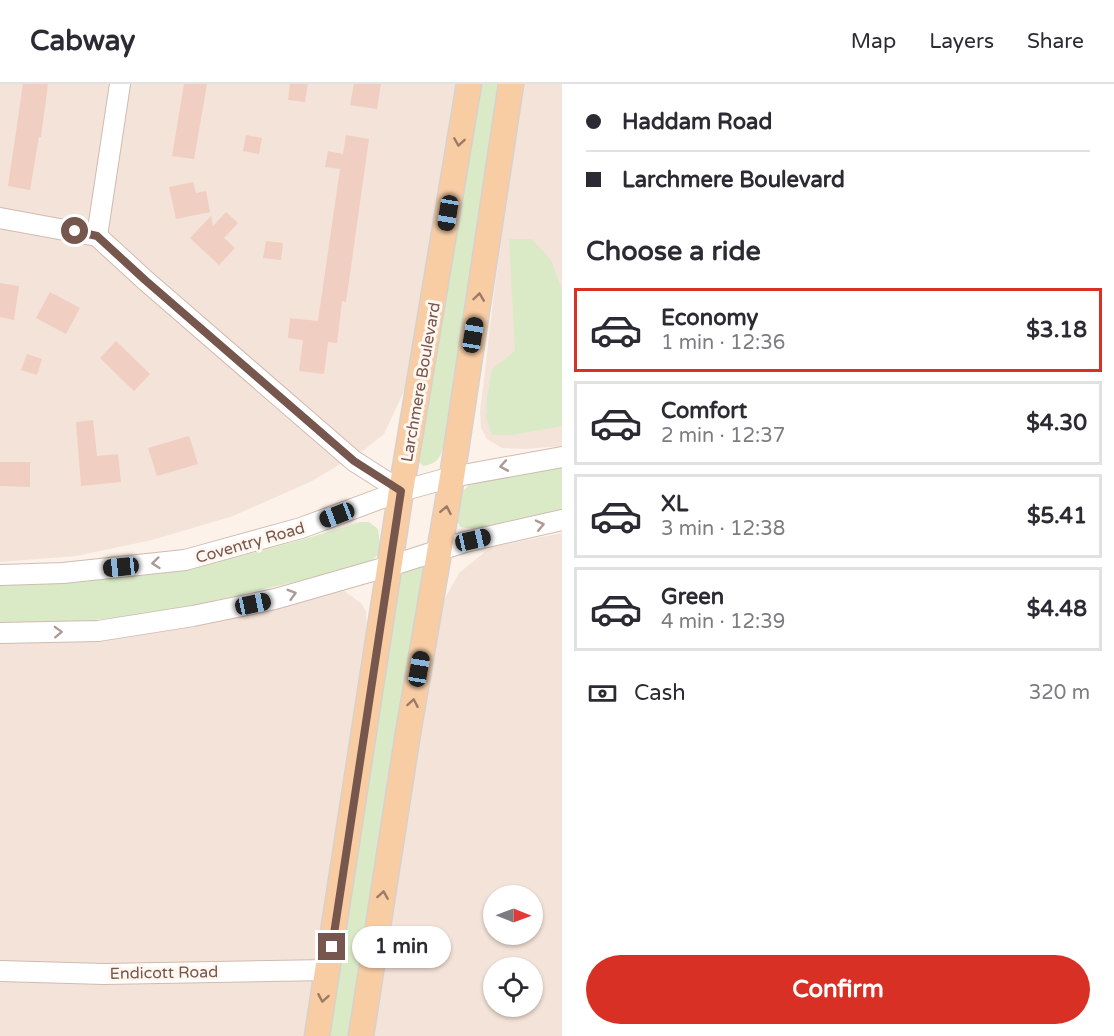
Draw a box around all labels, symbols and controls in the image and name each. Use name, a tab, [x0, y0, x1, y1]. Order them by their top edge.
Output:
text: Cabway	[30, 24, 135, 58]
text: Map	[851, 29, 896, 54]
text: Layers	[929, 29, 994, 54]
text: Share	[1027, 29, 1084, 54]
text: Haddam Road	[622, 109, 772, 135]
one-way arrow	[454, 137, 466, 146]
text: Larchmere Boulevard	[622, 167, 845, 193]
car	[436, 194, 460, 232]
route start	[61, 217, 88, 244]
text: Choose a ride	[586, 235, 761, 268]
one-way arrow	[472, 292, 485, 302]
street label: Larchmere Boulevard	[397, 301, 445, 464]
icon: car	[589, 303, 643, 357]
text: Economy	[661, 305, 758, 331]
car	[461, 316, 485, 354]
text: $3.18	[1026, 317, 1087, 343]
text: 1 min · 12:36	[661, 331, 785, 355]
icon: car	[589, 396, 643, 450]
text: Comfort	[661, 398, 747, 424]
text: $4.30	[1026, 410, 1087, 436]
text: 2 min · 12:37	[661, 424, 785, 448]
one-way arrow	[500, 459, 510, 472]
icon: car	[589, 489, 643, 543]
text: XL	[661, 491, 688, 517]
car	[317, 500, 357, 530]
text: $5.41	[1027, 503, 1087, 529]
one-way arrow	[439, 506, 452, 516]
text: 3 min · 12:38	[661, 517, 785, 541]
street label: Coventry Road	[193, 518, 307, 568]
one-way arrow	[535, 519, 545, 532]
car	[453, 527, 493, 553]
car	[102, 556, 140, 578]
one-way arrow	[151, 556, 160, 569]
icon: car	[589, 582, 643, 636]
text: Green	[661, 584, 724, 610]
one-way arrow	[286, 589, 297, 601]
car	[234, 591, 272, 617]
text: $4.48	[1027, 596, 1087, 622]
text: 4 min · 12:39	[661, 610, 785, 634]
one-way arrow	[54, 626, 63, 638]
car	[407, 650, 431, 688]
icon: cash	[586, 677, 619, 710]
text: Cash	[634, 680, 686, 706]
text: 320 m	[1029, 681, 1090, 705]
one-way arrow	[406, 698, 419, 708]
north arrow	[483, 885, 543, 945]
map controls	[483, 885, 543, 1017]
one-way arrow	[376, 891, 389, 901]
callout: 1 min	[353, 926, 452, 968]
route end	[318, 933, 345, 960]
text: 1 min	[375, 935, 428, 959]
button: Confirm	[586, 955, 1090, 1024]
button: locate	[483, 957, 543, 1017]
street label: Endicott Road	[110, 962, 219, 984]
one-way arrow	[318, 993, 330, 1003]

